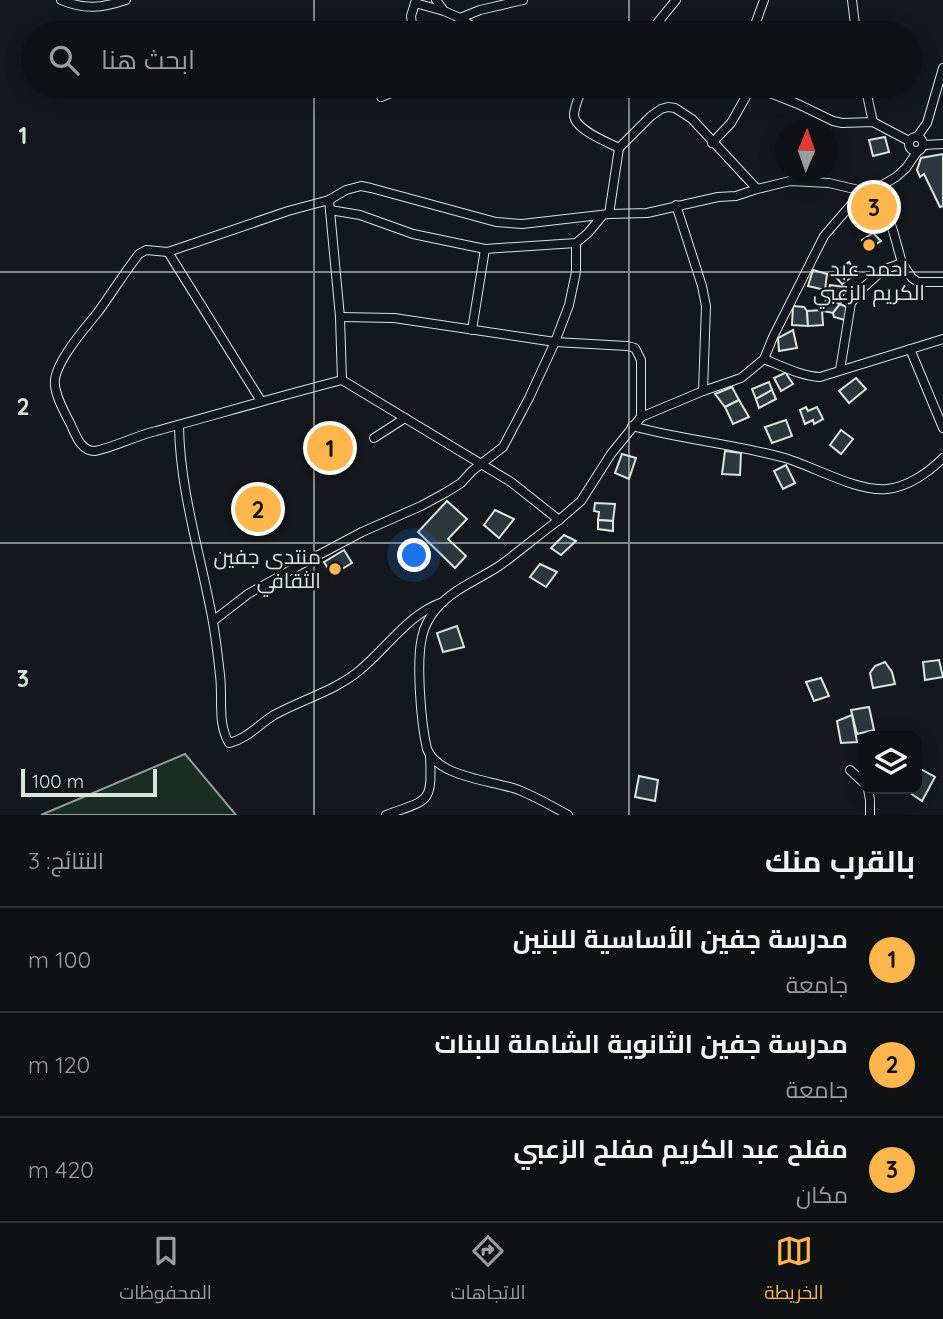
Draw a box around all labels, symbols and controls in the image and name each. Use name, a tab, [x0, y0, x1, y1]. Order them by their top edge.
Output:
search box	[21, 21, 922, 98]
icon: search	[45, 41, 83, 79]
text: ابحث هنا	[101, 43, 195, 76]
north arrow	[775, 119, 838, 182]
text: 1	[19, 121, 27, 150]
pin: 3	[851, 181, 897, 233]
marker: احمد عبد الكريم الزعبي	[861, 237, 877, 253]
place label: احمد عبد الكريم الزعبي	[813, 255, 925, 309]
text: 2	[16, 392, 30, 421]
pin: 1	[307, 422, 353, 474]
pin: 2	[235, 483, 281, 535]
your location	[397, 538, 431, 572]
place label: منتدى جفين الثقافي	[213, 543, 321, 597]
marker: منتدى جفين الثقافي	[327, 561, 343, 577]
text: 3	[17, 664, 29, 693]
map controls	[859, 731, 922, 794]
button: layers	[859, 731, 922, 794]
scale bar	[21, 766, 158, 798]
text: 100 m	[32, 769, 84, 793]
text: بالقرب منك	[765, 842, 915, 880]
text: النتائج: 3	[28, 846, 104, 875]
text: مدرسة جفين الأساسية للبنين	[513, 922, 848, 955]
text: 100 m	[28, 945, 91, 974]
text: 1	[888, 945, 896, 974]
text: جامعة	[786, 970, 848, 999]
text: مدرسة جفين الثانوية الشاملة للبنات	[435, 1027, 848, 1060]
text: 120 m	[28, 1050, 90, 1079]
text: 2	[885, 1050, 899, 1079]
text: جامعة	[786, 1075, 848, 1104]
text: مفلح عبد الكريم مفلح الزعبي	[513, 1132, 848, 1165]
text: 420 m	[28, 1155, 94, 1184]
text: 3	[886, 1155, 898, 1184]
text: مكان	[796, 1180, 848, 1209]
tab: المحفوظات	[119, 1232, 212, 1310]
tab: الاتجاهات	[450, 1232, 526, 1310]
tab: الخريطة	[764, 1232, 824, 1310]

